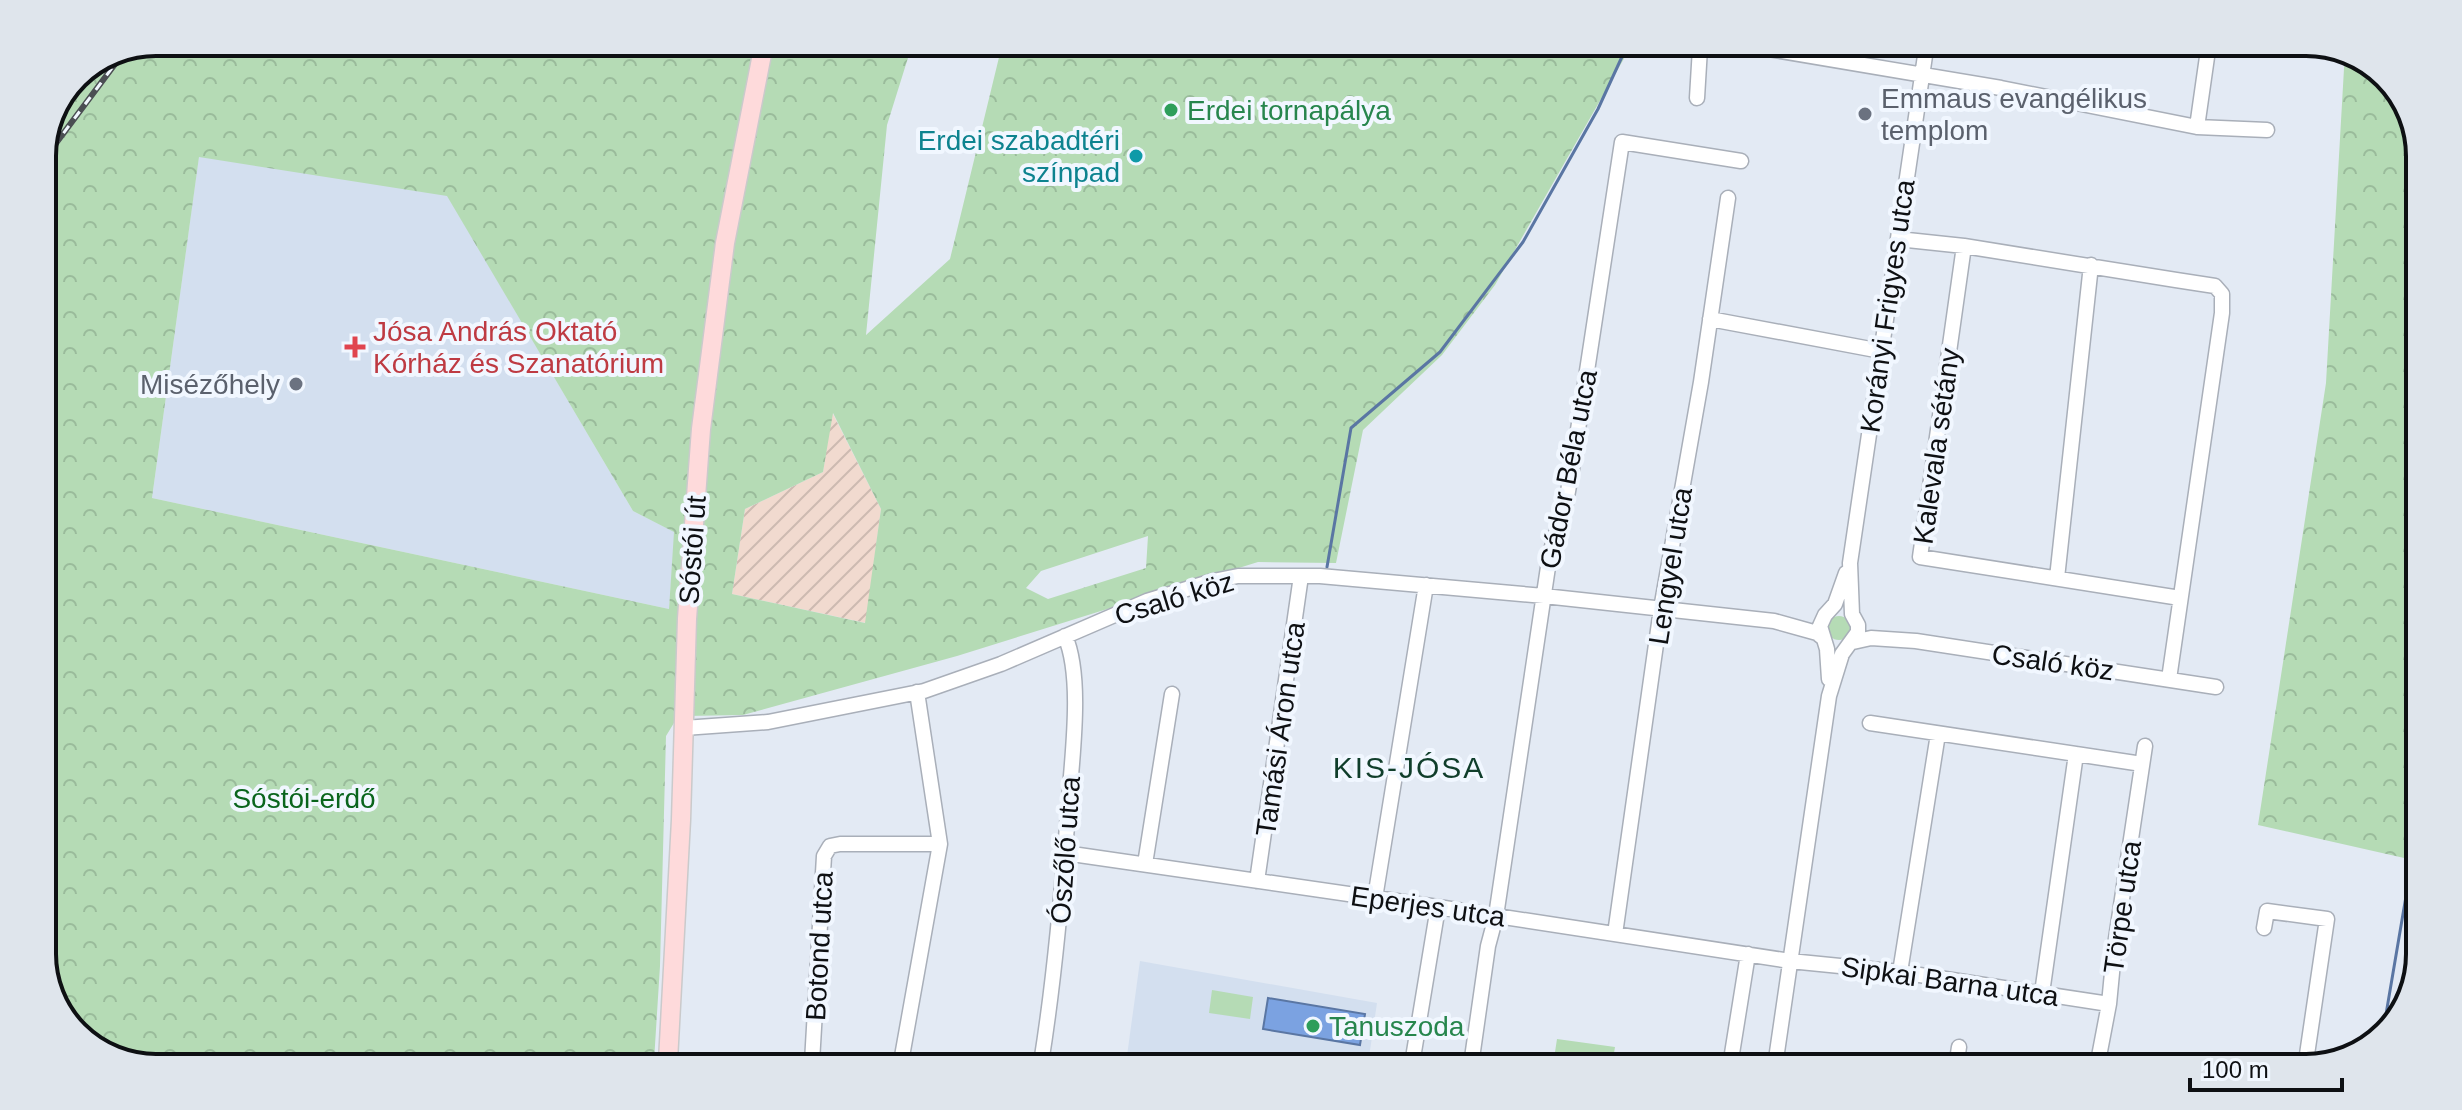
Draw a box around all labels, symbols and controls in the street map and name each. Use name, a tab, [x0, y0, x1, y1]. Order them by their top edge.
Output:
place label: Emmaus evangélikus templom	[1881, 83, 2147, 146]
place label: Erdei tornapálya	[1187, 95, 1391, 126]
marker: Erdei tornapálya	[1162, 101, 1180, 119]
marker: Emmaus evangélikus templom	[1856, 105, 1874, 123]
place label: Erdei szabadtéri színpad	[918, 125, 1120, 188]
marker: Erdei szabadtéri színpad	[1127, 147, 1145, 165]
street label: Korányi Frigyes utca	[1854, 177, 1921, 435]
place label: Jósa András Oktató Kórház és Szanatórium	[373, 316, 664, 379]
marker: Jósa András Oktató Kórház és Szanatórium	[344, 336, 366, 358]
street label: Kalevala sétány	[1907, 346, 1966, 546]
street label: Gádor Béla utca	[1534, 366, 1603, 571]
place label: Misézőhely	[140, 369, 280, 400]
marker: Misézőhely	[287, 375, 305, 393]
street label: Lengyel utca	[1643, 485, 1698, 647]
street label: Sóstói út	[673, 494, 712, 605]
street label: Csaló köz	[1111, 566, 1237, 631]
street label: Tamási Áron utca	[1250, 619, 1311, 838]
street label: Csaló köz	[1990, 639, 2116, 686]
district label: KIS-JÓSA	[1333, 751, 1485, 784]
street label: Ószőlő utca	[1045, 775, 1086, 925]
park label: Sóstói-erdő	[232, 783, 376, 814]
street label: Törpe utca	[2098, 838, 2147, 976]
street label: Botond utca	[800, 870, 839, 1021]
street label: Eperjes utca	[1349, 880, 1508, 933]
street label: Sipkai Barna utca	[1839, 951, 2061, 1012]
place label: Tanuszoda	[1329, 1011, 1465, 1042]
marker: Tanuszoda	[1304, 1017, 1322, 1035]
scale bar	[2190, 1042, 2342, 1092]
text: 100 m	[2202, 1056, 2269, 1083]

